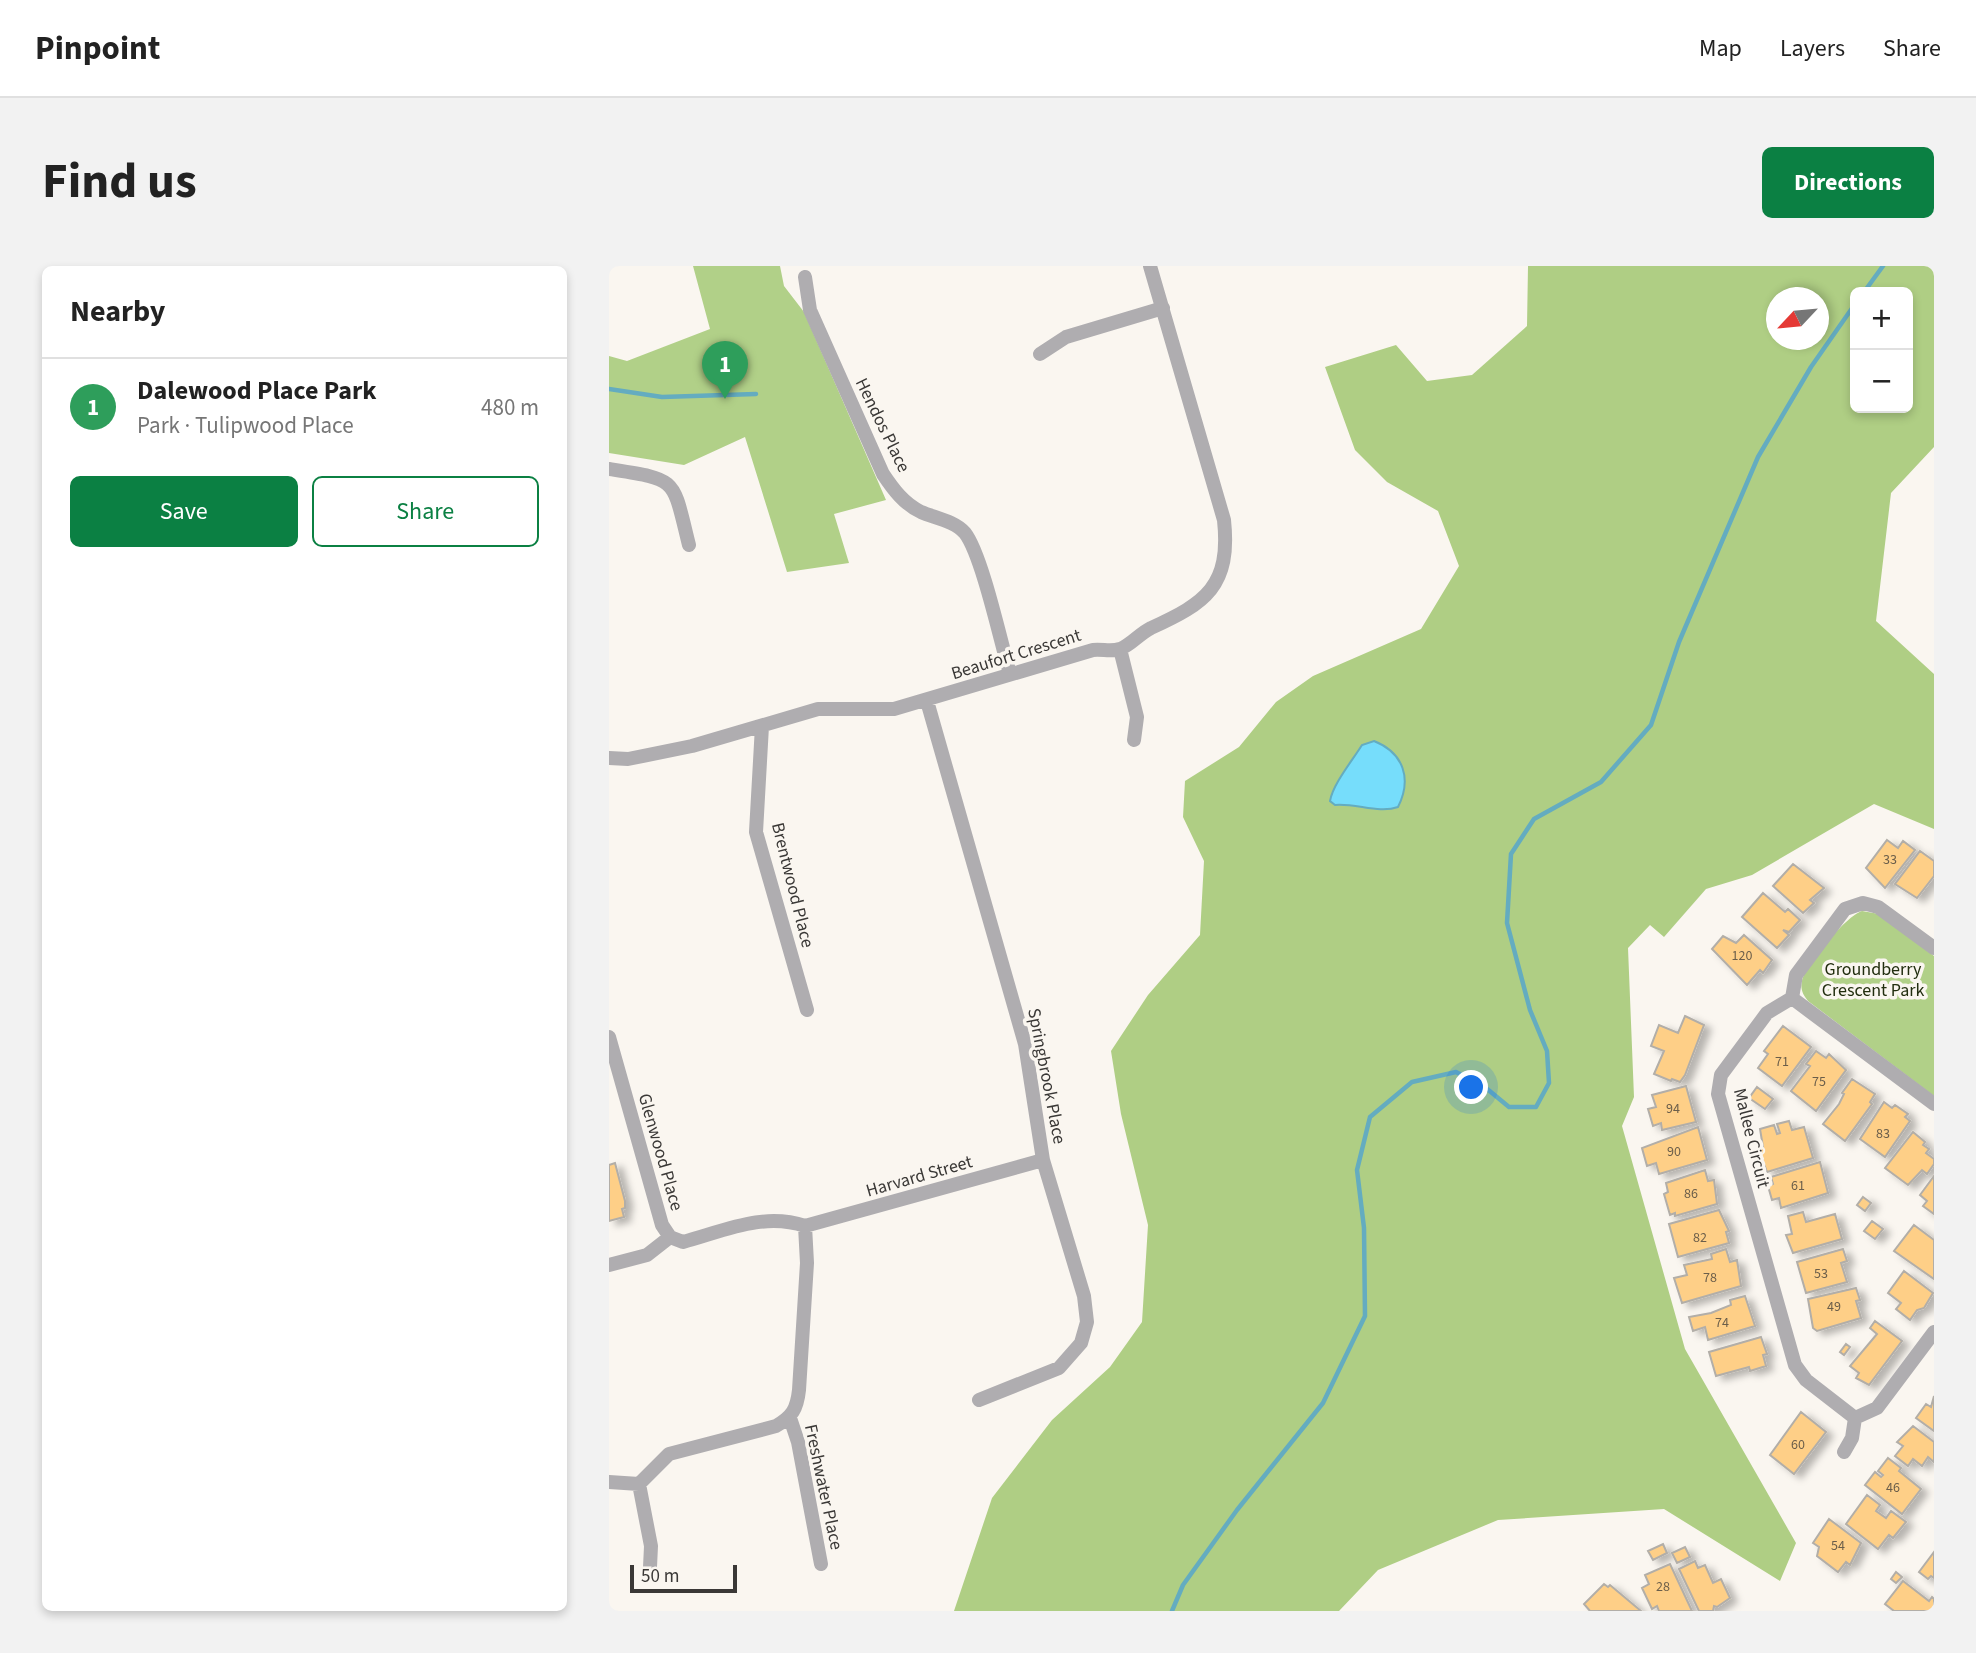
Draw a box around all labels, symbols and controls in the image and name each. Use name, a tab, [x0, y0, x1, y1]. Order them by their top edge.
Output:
text: Pinpoint	[35, 25, 161, 72]
text: Map	[1699, 31, 1742, 66]
text: Layers	[1780, 31, 1845, 66]
text: Share	[1883, 31, 1941, 66]
text: Find us	[42, 147, 197, 217]
button: Directions	[1762, 147, 1934, 218]
north arrow	[1766, 287, 1829, 350]
map controls	[1850, 287, 1913, 413]
button: +	[1850, 287, 1913, 350]
text: Nearby	[70, 290, 165, 333]
pin: 1	[702, 341, 748, 399]
button: −	[1850, 350, 1913, 413]
text: Dalewood Place Park	[137, 372, 377, 409]
street label: Hendos Place	[849, 374, 916, 477]
text: 1	[87, 391, 99, 424]
text: 480 m	[481, 391, 539, 424]
text: Park · Tulipwood Place	[137, 409, 354, 442]
button: Save	[70, 476, 298, 547]
button: Share	[312, 476, 539, 547]
street label: Beaufort Crescent	[948, 623, 1084, 686]
street label: Brentwood Place	[765, 820, 820, 950]
house number: 33	[1883, 850, 1897, 870]
house number: 120	[1732, 946, 1752, 966]
park label: Groundberry Crescent Park	[1822, 957, 1924, 1003]
street label: Springbrook Place	[1021, 1006, 1072, 1146]
house number: 71	[1775, 1052, 1789, 1072]
your location	[1454, 1070, 1488, 1104]
house number: 75	[1812, 1072, 1826, 1092]
street label: Mallee Circuit	[1727, 1086, 1776, 1191]
street label: Glenwood Place	[632, 1091, 689, 1214]
house number: 94	[1666, 1099, 1680, 1119]
house number: 83	[1876, 1124, 1890, 1144]
house number: 90	[1667, 1142, 1681, 1162]
street label: Harvard Street	[863, 1149, 975, 1204]
house number: 61	[1791, 1176, 1805, 1196]
house number: 86	[1684, 1184, 1698, 1204]
house number: 82	[1693, 1228, 1707, 1248]
house number: 53	[1814, 1264, 1828, 1284]
house number: 78	[1703, 1268, 1717, 1288]
house number: 49	[1827, 1297, 1841, 1317]
house number: 74	[1715, 1313, 1729, 1333]
street label: Freshwater Place	[798, 1422, 849, 1552]
house number: 60	[1791, 1435, 1805, 1455]
house number: 46	[1886, 1478, 1900, 1498]
house number: 54	[1831, 1536, 1845, 1556]
scale bar	[630, 1562, 737, 1594]
text: 50 m	[641, 1563, 679, 1590]
house number: 28	[1656, 1577, 1670, 1597]

